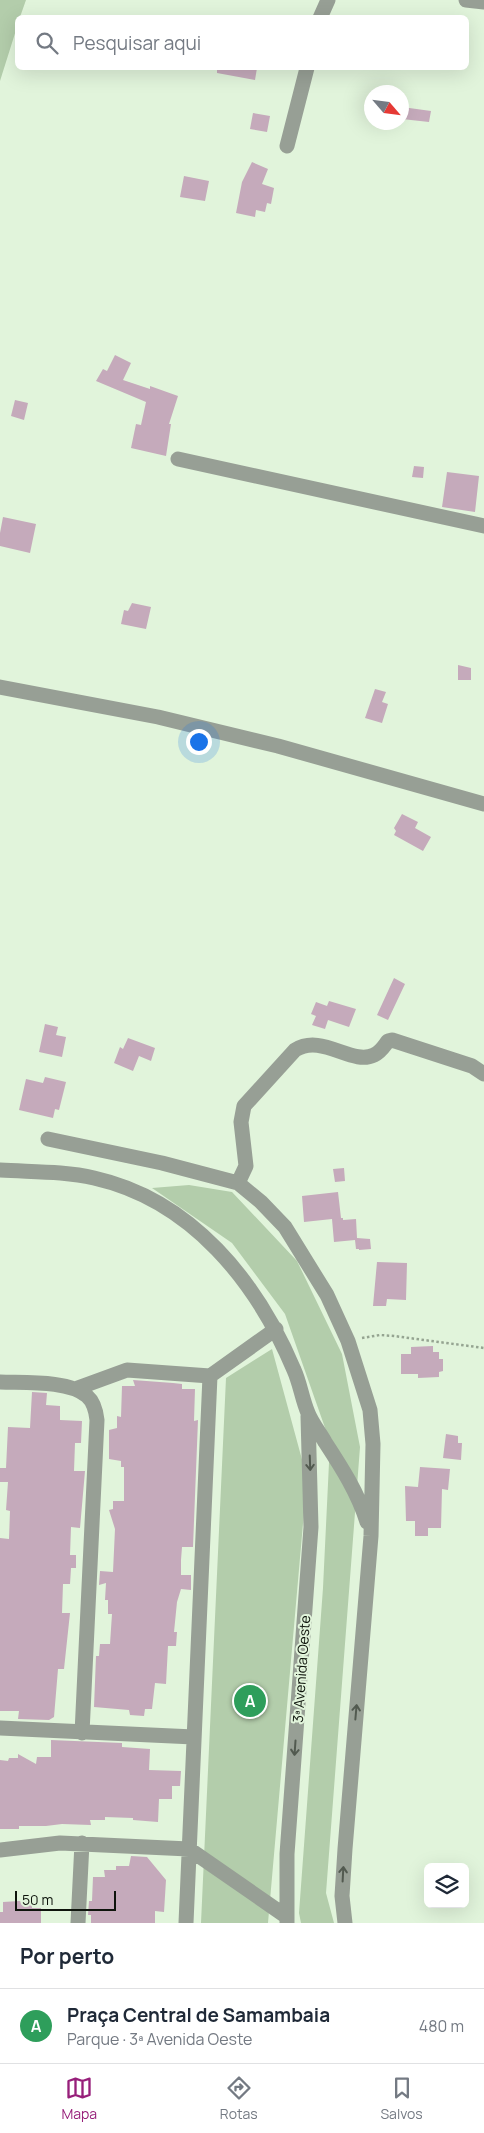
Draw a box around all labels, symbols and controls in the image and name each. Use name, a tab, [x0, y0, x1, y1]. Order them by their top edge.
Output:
search box	[15, 15, 469, 70]
icon: search	[33, 29, 61, 57]
text: Pesquisar aqui	[73, 30, 201, 56]
north arrow	[364, 85, 409, 130]
your location	[186, 729, 212, 755]
one-way arrow	[305, 1455, 315, 1471]
street label: 3ª Avenida Oeste	[288, 1615, 314, 1723]
pin: A	[234, 1682, 266, 1720]
one-way arrow	[352, 1705, 361, 1721]
one-way arrow	[291, 1740, 300, 1756]
map controls	[424, 1863, 469, 1908]
button: layers	[424, 1863, 469, 1908]
one-way arrow	[339, 1867, 348, 1883]
scale bar	[15, 1888, 116, 1911]
text: 50 m	[22, 1890, 53, 1909]
text: Por perto	[20, 1942, 114, 1970]
text: Praça Central de Samambaia	[67, 2002, 330, 2028]
text: A	[31, 2015, 41, 2037]
text: 480 m	[419, 2015, 464, 2037]
text: Parque · 3ª Avenida Oeste	[67, 2028, 252, 2050]
tab: Mapa	[61, 2074, 97, 2123]
tab: Rotas	[220, 2074, 258, 2123]
tab: Salvos	[380, 2074, 423, 2123]

